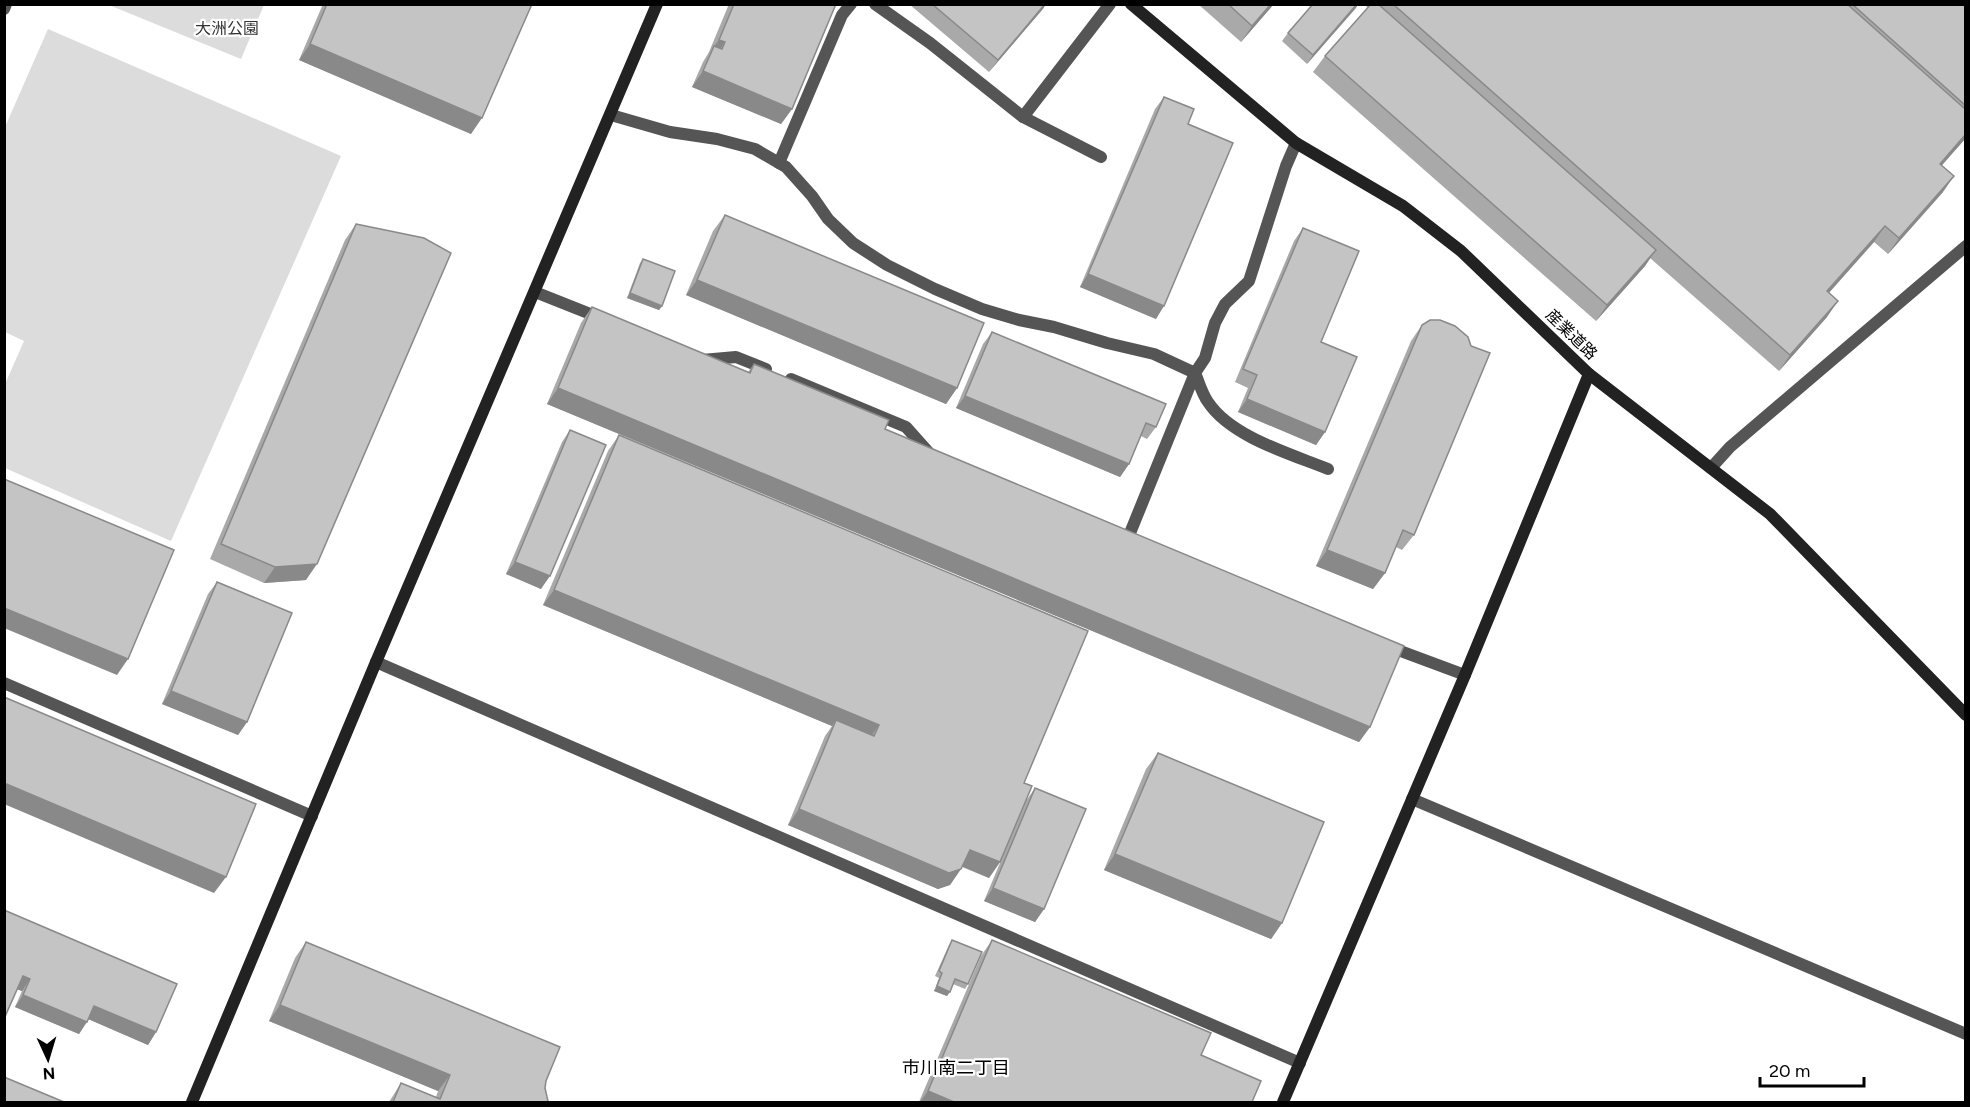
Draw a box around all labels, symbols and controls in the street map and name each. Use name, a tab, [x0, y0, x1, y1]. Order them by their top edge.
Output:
park label: 大洲公園	[195, 19, 259, 38]
street label: 産業道路	[1542, 305, 1601, 363]
north arrow	[18, 1029, 78, 1089]
scale bar	[1760, 1050, 1864, 1088]
district label: 市川南二丁目	[902, 1057, 1010, 1079]
text: 20 m	[1769, 1060, 1810, 1082]
text: N	[42, 1064, 56, 1083]

